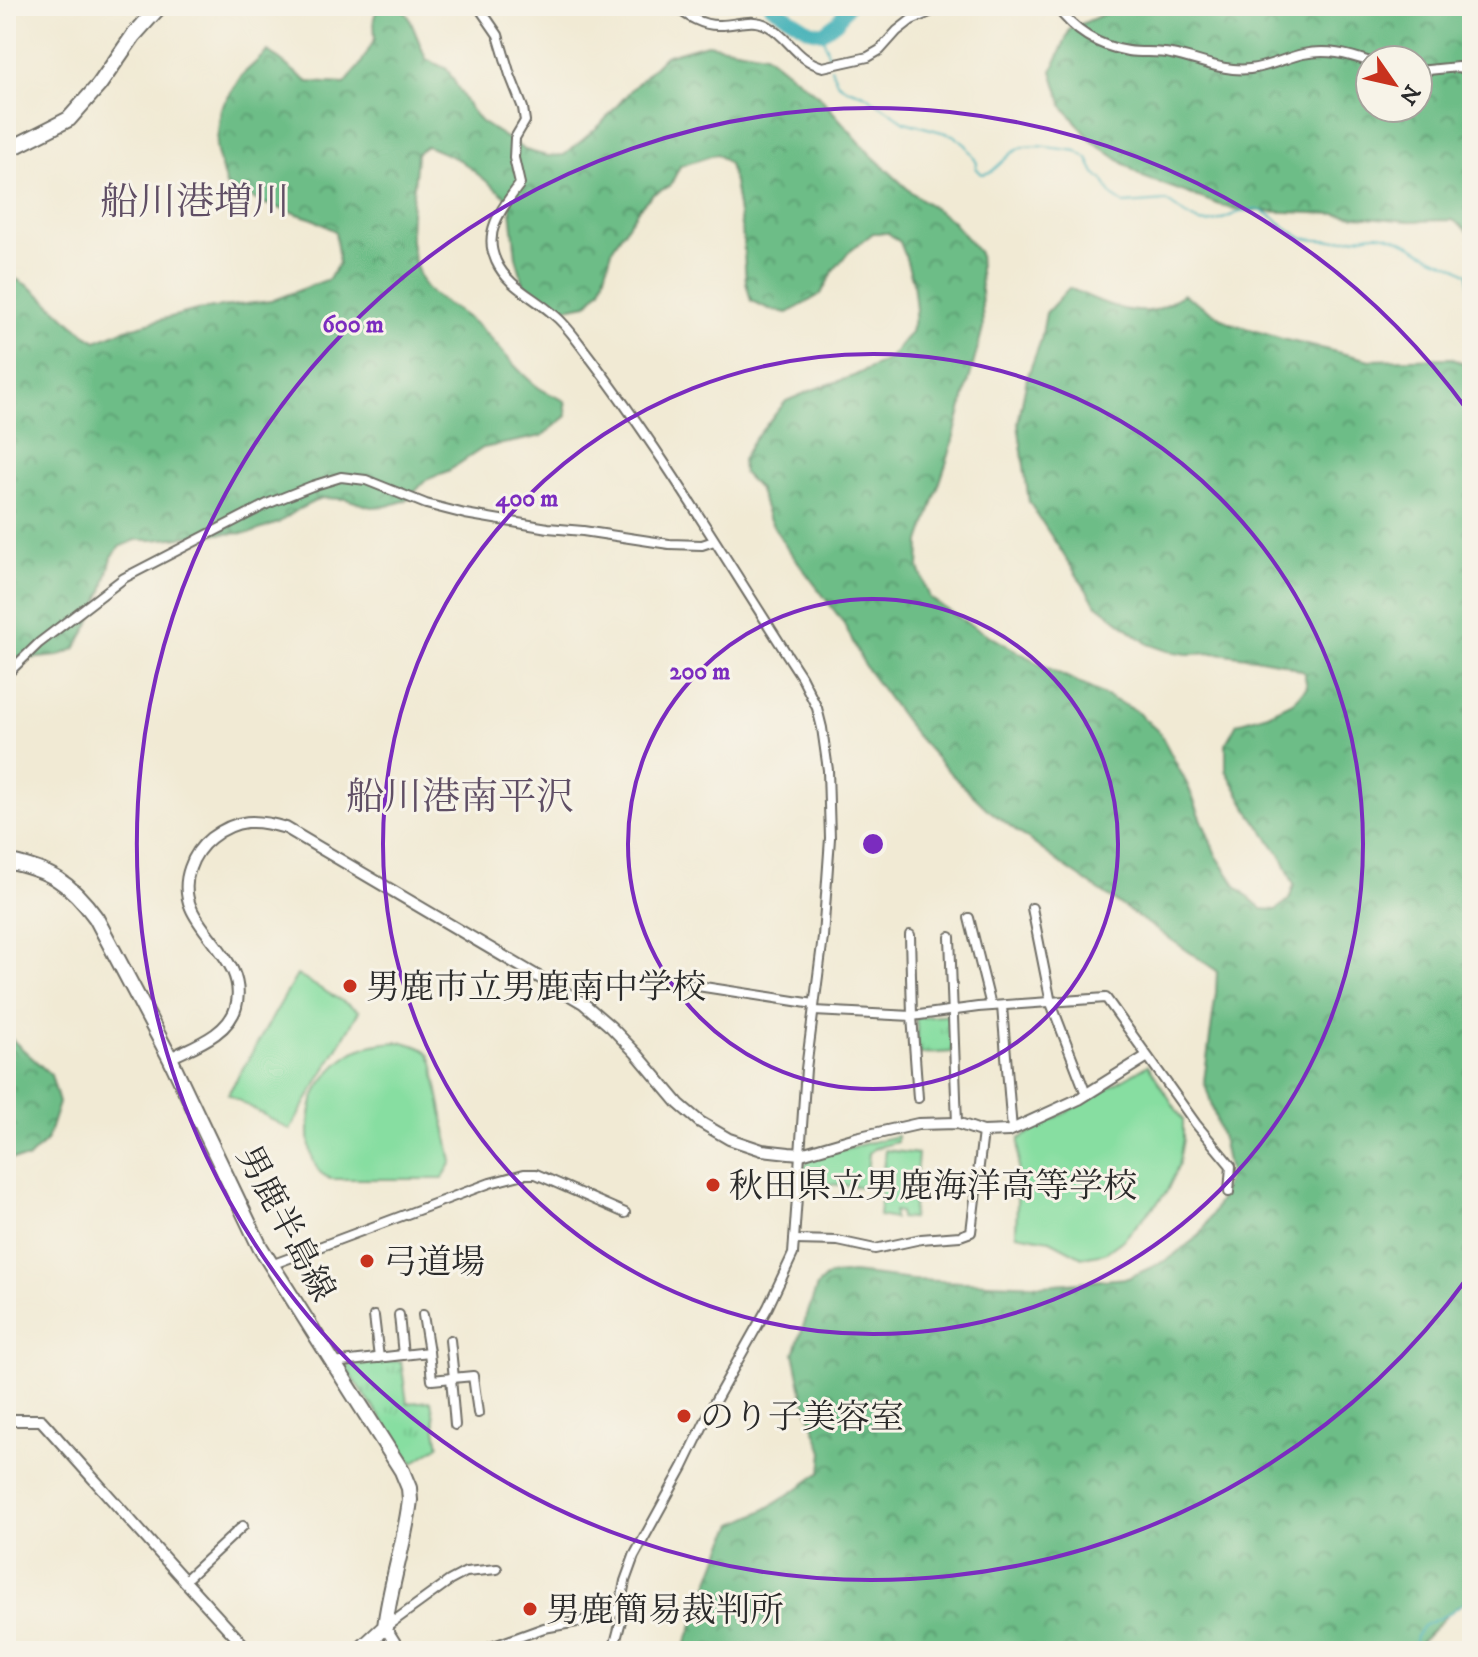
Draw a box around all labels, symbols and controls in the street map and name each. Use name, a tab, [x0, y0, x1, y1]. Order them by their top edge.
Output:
north arrow	[1354, 44, 1434, 124]
text: N	[1393, 79, 1426, 109]
district label: 船川港増川	[100, 179, 290, 227]
text: 600 m	[322, 310, 384, 340]
text: 400 m	[496, 484, 558, 514]
text: 200 m	[670, 657, 730, 687]
district label: 船川港南平沢	[346, 774, 574, 822]
centre of rings	[859, 830, 887, 858]
place label: 男鹿市立男鹿南中学校	[366, 967, 706, 1009]
marker: 男鹿市立男鹿南中学校	[341, 977, 359, 995]
street label: 男鹿半島線	[227, 1139, 344, 1309]
place label: 秋田県立男鹿海洋高等学校	[729, 1166, 1137, 1208]
marker: 秋田県立男鹿海洋高等学校	[704, 1176, 722, 1194]
place label: 弓道場	[383, 1242, 485, 1284]
marker: 弓道場	[358, 1252, 376, 1270]
place label: のり子美容室	[700, 1397, 904, 1439]
marker: のり子美容室	[675, 1407, 693, 1425]
place label: 男鹿簡易裁判所	[546, 1590, 784, 1632]
marker: 男鹿簡易裁判所	[521, 1600, 539, 1618]

